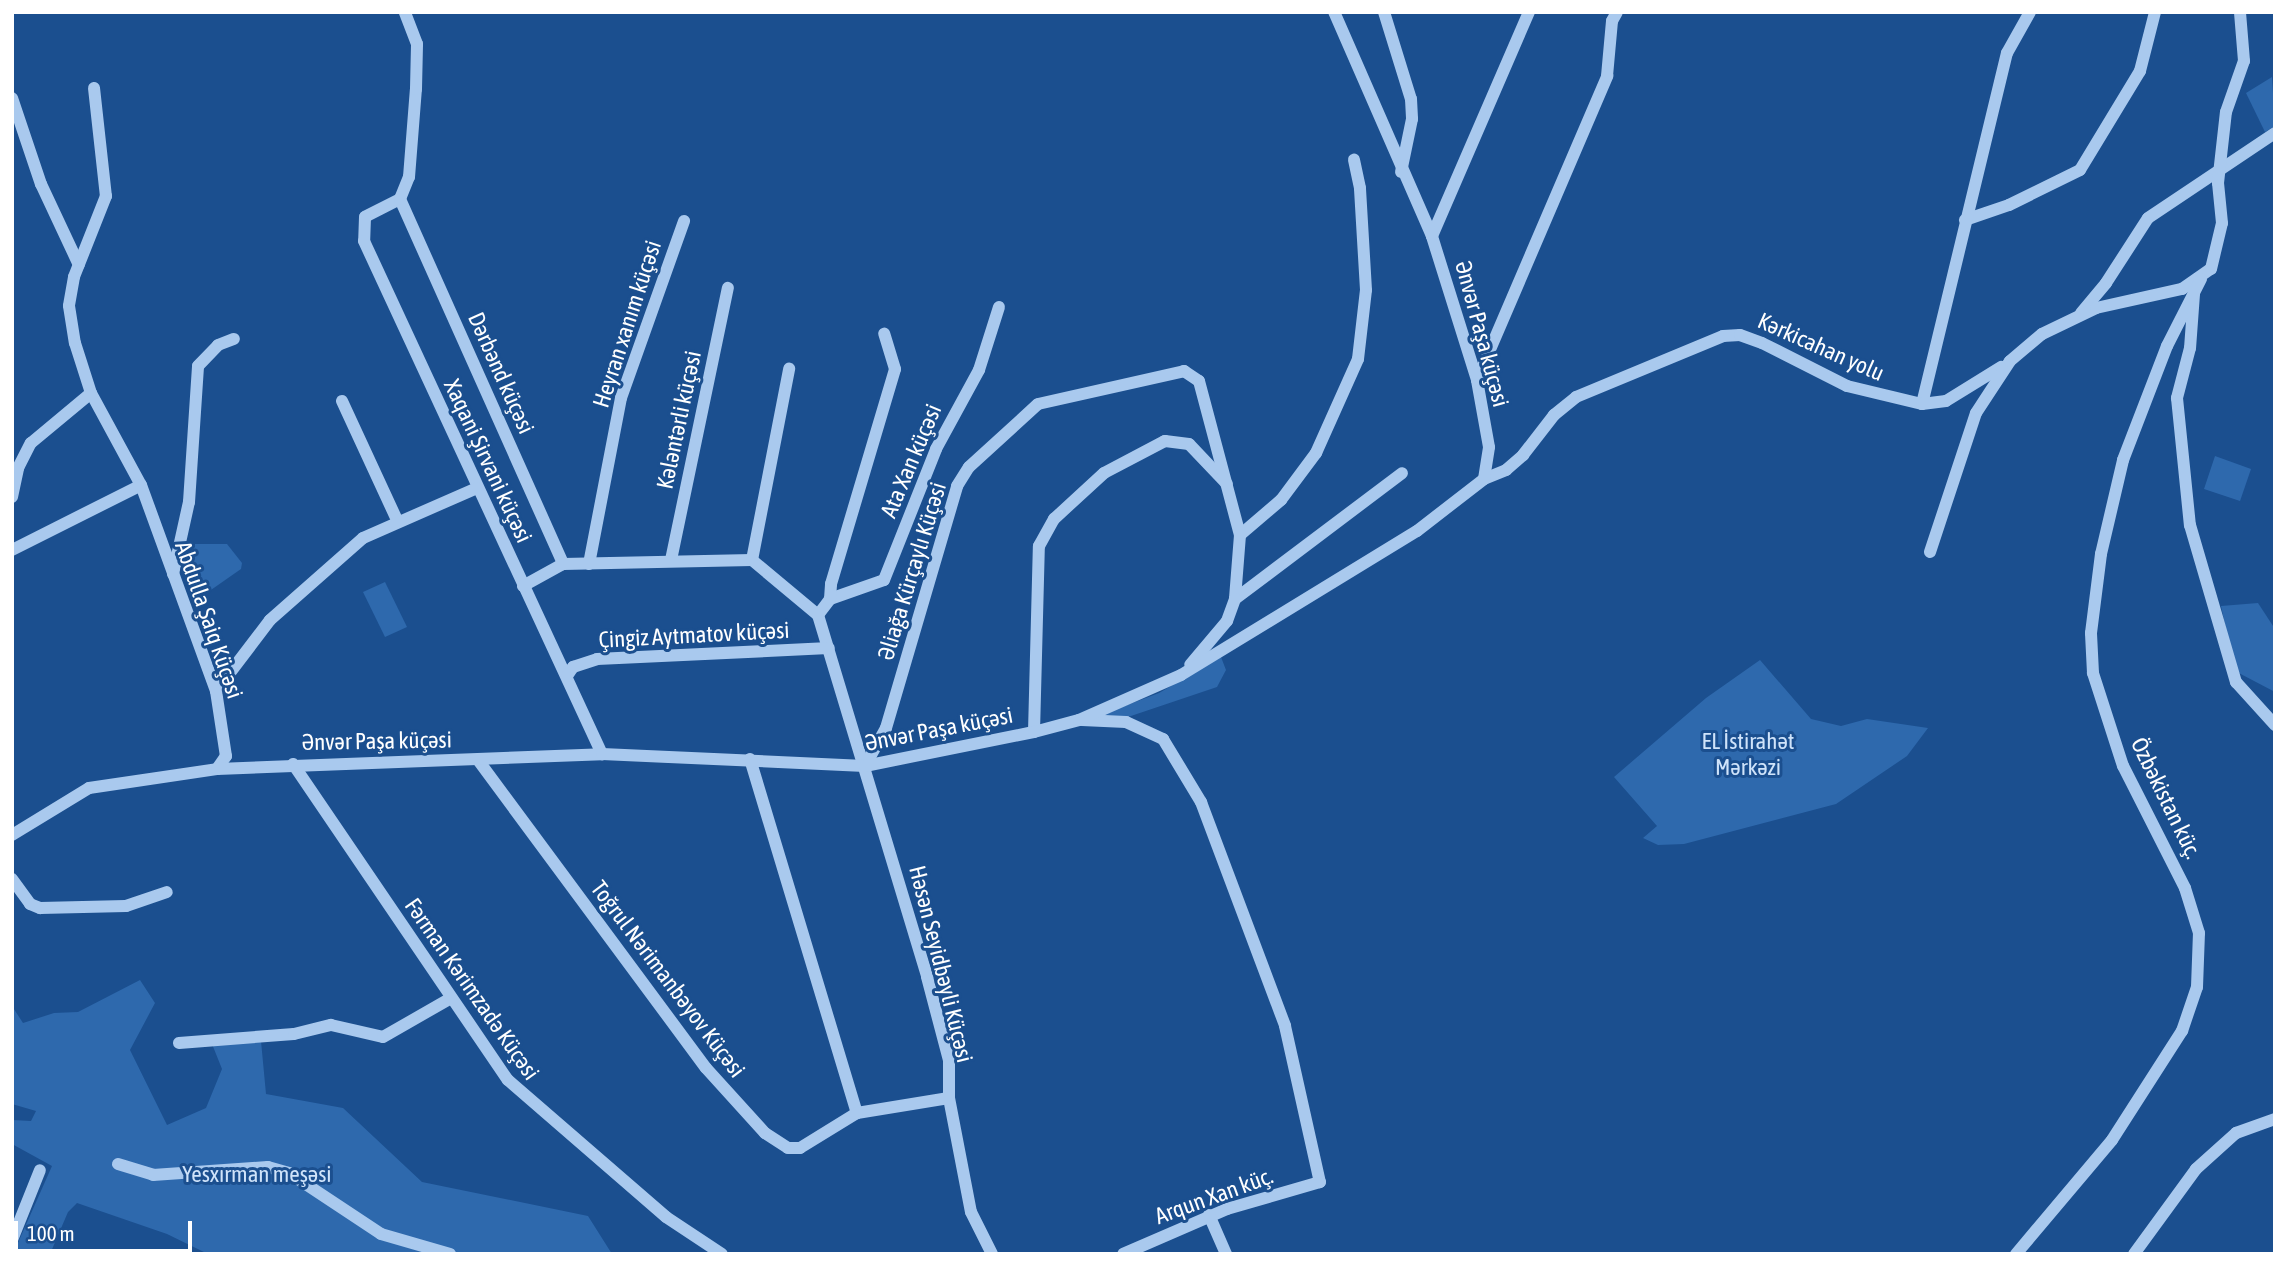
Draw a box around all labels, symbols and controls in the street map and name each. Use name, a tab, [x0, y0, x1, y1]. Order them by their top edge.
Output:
street label: Heyran xanım küçəsi	[587, 237, 667, 411]
street label: Ənvər Paşa küçəsi	[1449, 258, 1515, 410]
street label: Kərkicahan yolu	[1754, 307, 1888, 387]
street label: Dərbənd küçəsi	[462, 308, 540, 438]
street label: Kələntərli küçəsi	[651, 348, 707, 492]
street label: Xaqani Şirvani küçəsi	[438, 375, 538, 547]
street label: Ata Xan küçəsi	[875, 400, 947, 522]
street label: Əliağa Kürçaylı Küçəsi	[872, 479, 952, 663]
street label: Abdulla Şaiq Küçəsi	[169, 538, 249, 702]
street label: Çingiz Aytmatov küçəsi	[598, 616, 790, 654]
street label: Ənvər Paşa küçəsi	[863, 701, 1015, 757]
street label: Ənvər Paşa küçəsi	[302, 726, 452, 756]
park label: EL İstirahət Mərkəzi	[1702, 727, 1794, 781]
street label: Özbəkistan küç.	[2125, 733, 2207, 863]
street label: Həsən Seyidbəyli Küçəsi	[903, 863, 979, 1065]
street label: Toğrul Nərimanbəyov Küçəsi	[585, 875, 751, 1083]
street label: Fərman Kərimzadə Küçəsi	[399, 893, 545, 1085]
park label: Yesxırman meşəsi	[182, 1160, 332, 1188]
street label: Arqun Xan küç.	[1151, 1162, 1277, 1230]
scale bar	[18, 1206, 196, 1250]
text: 100 m	[27, 1221, 75, 1245]

